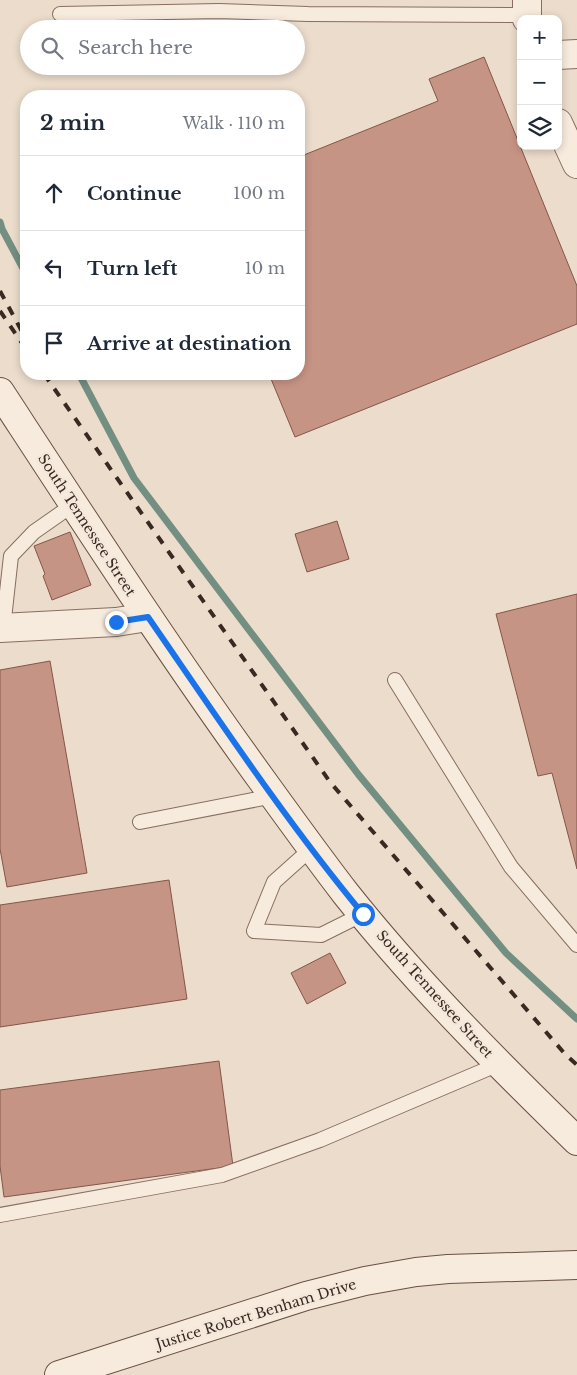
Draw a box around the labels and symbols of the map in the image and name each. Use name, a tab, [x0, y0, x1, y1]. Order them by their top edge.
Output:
street label: South Tennessee Street	[34, 450, 140, 600]
route end	[105, 611, 128, 634]
route start	[352, 903, 375, 926]
street label: South Tennessee Street	[373, 926, 498, 1062]
street label: Justice Robert Benham Drive	[152, 1275, 358, 1354]

